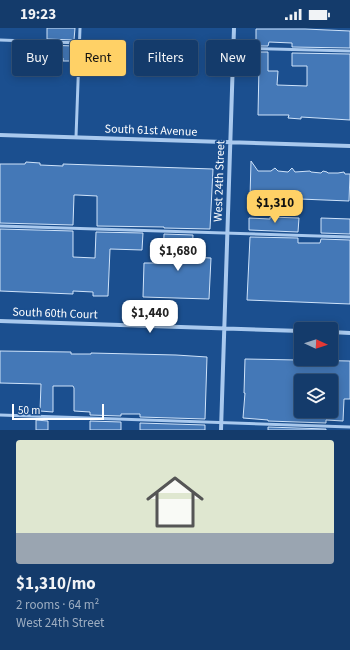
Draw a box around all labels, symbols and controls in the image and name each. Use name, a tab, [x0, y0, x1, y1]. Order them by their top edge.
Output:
text: 19:23	[20, 4, 56, 25]
chip: Buy	[12, 40, 62, 76]
chip: Rent	[70, 40, 126, 76]
chip: Filters	[134, 40, 198, 76]
chip: New	[206, 40, 260, 76]
street label: South 61st Avenue	[104, 120, 198, 141]
street label: West 24th Street	[210, 140, 229, 222]
pin: $1,310	[242, 190, 308, 224]
text: $1,310	[256, 194, 294, 212]
pin: $1,680	[145, 238, 211, 272]
text: $1,680	[159, 242, 197, 260]
pin: $1,440	[117, 300, 183, 334]
street label: South 60th Court	[12, 304, 98, 323]
text: $1,440	[131, 304, 169, 322]
north arrow	[294, 322, 338, 366]
map controls	[294, 322, 338, 418]
button: layers	[294, 374, 338, 418]
scale bar	[12, 402, 104, 421]
text: 50 m	[18, 403, 40, 418]
icon: home	[139, 466, 211, 538]
text: $1,310/mo	[16, 572, 96, 596]
text: 2 rooms · 64 m²	[16, 596, 99, 614]
text: West 24th Street	[16, 614, 104, 632]

